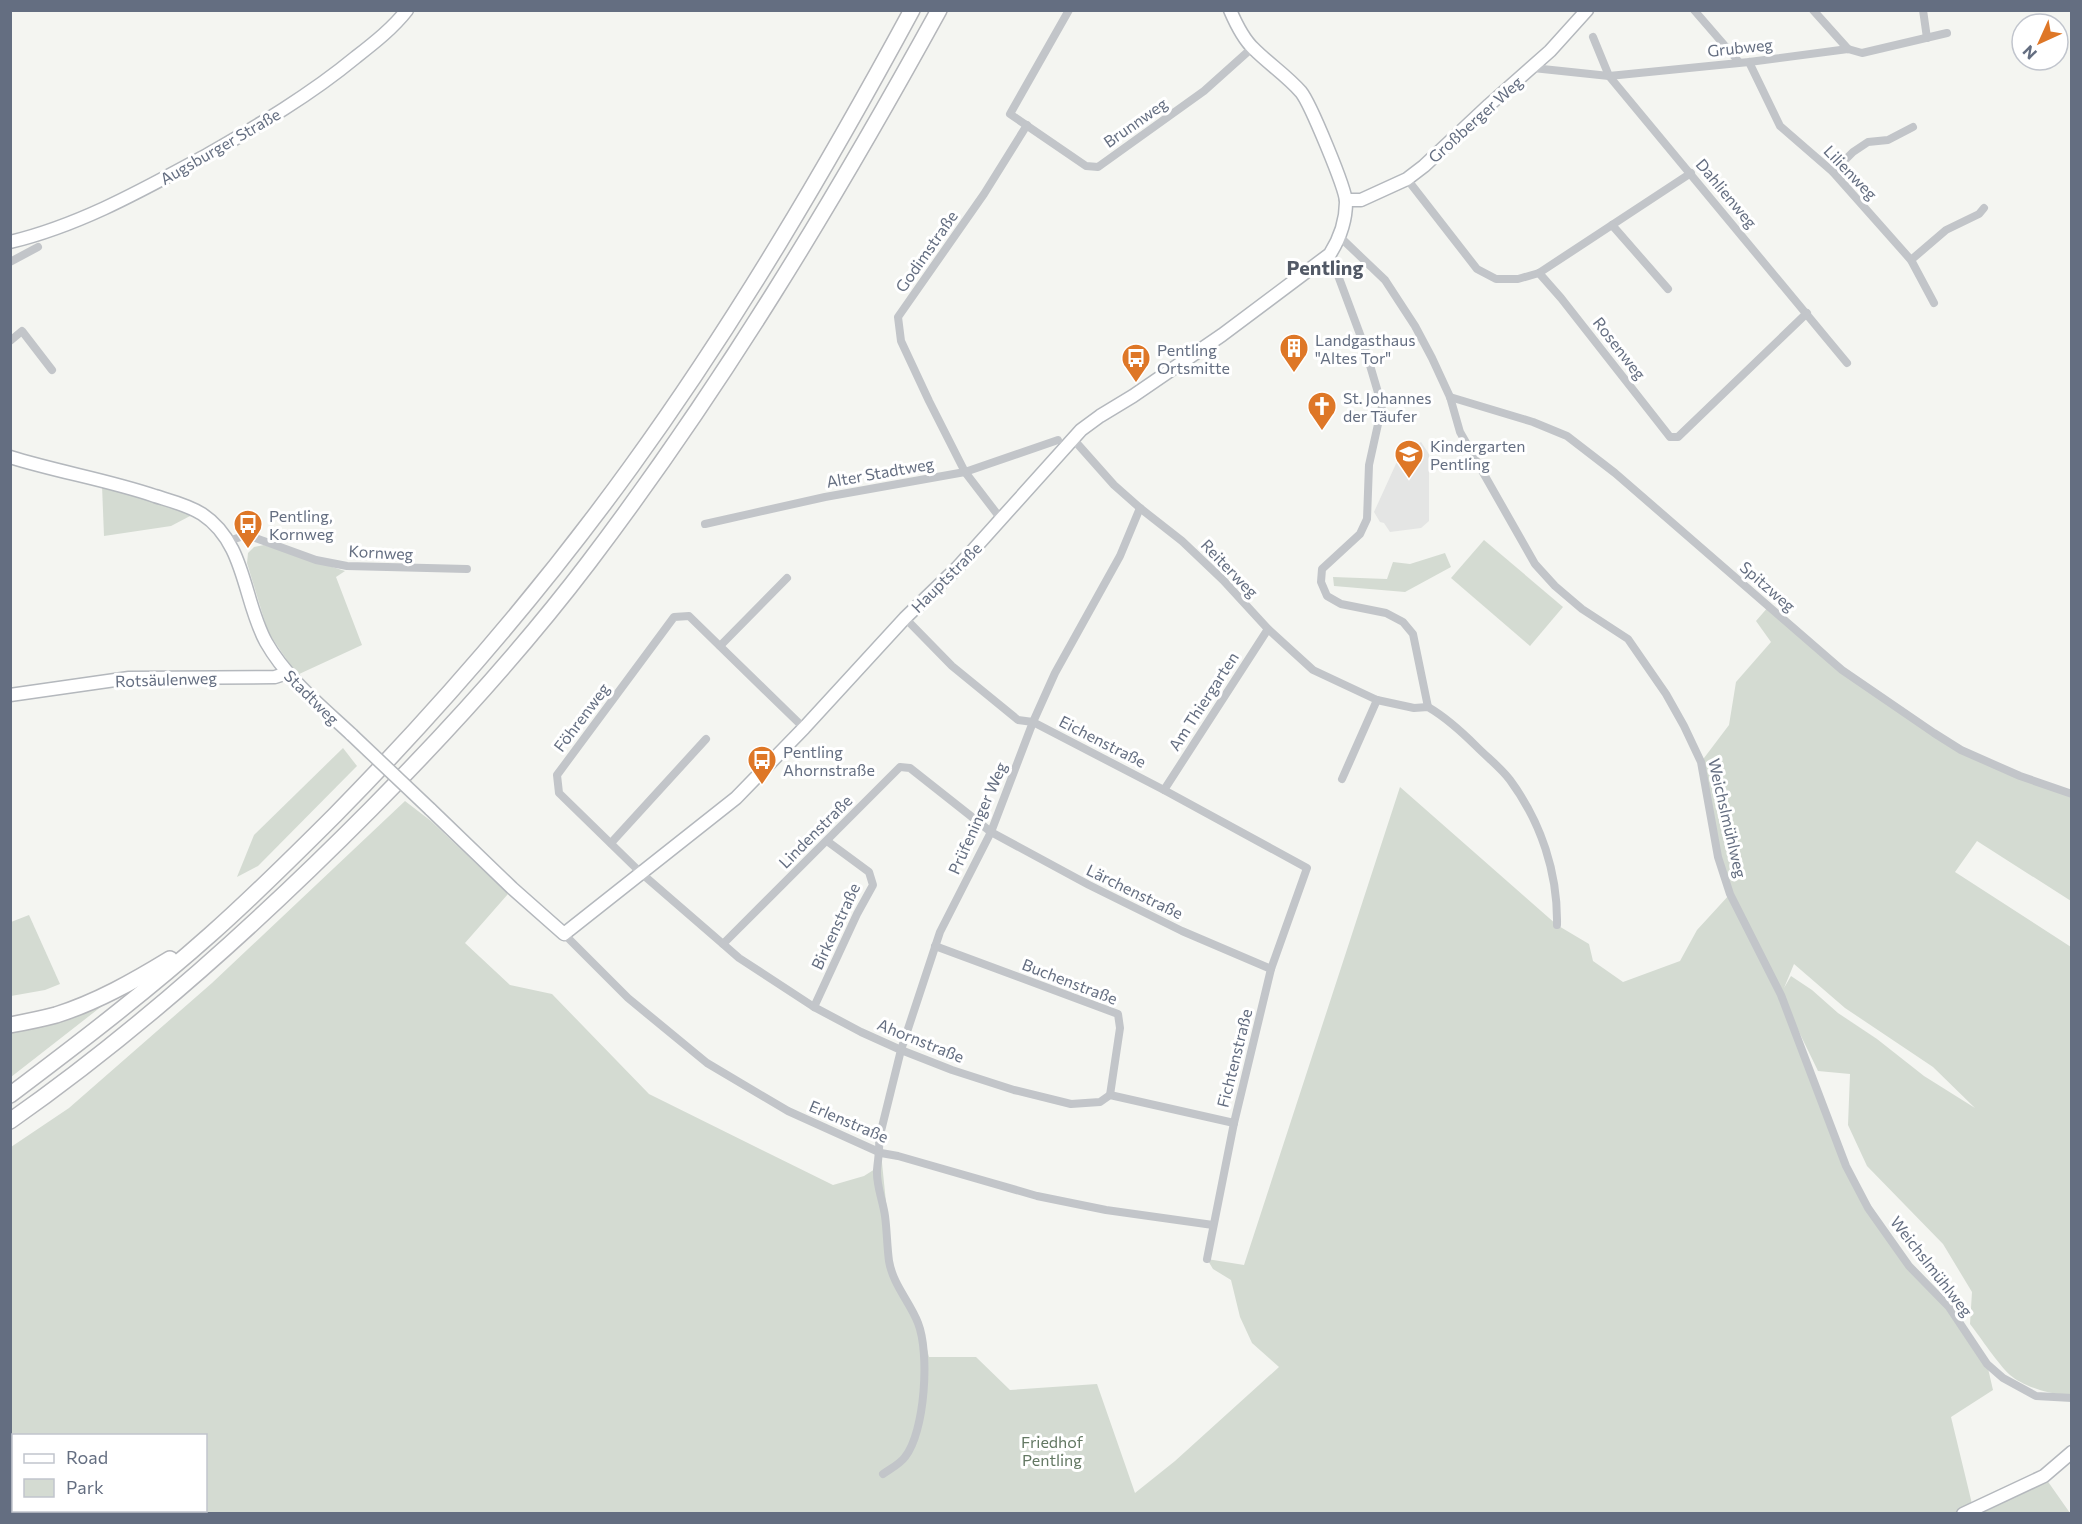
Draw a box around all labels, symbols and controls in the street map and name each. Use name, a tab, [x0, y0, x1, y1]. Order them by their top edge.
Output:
north arrow	[2010, 12, 2070, 72]
street label: Grubweg	[1706, 34, 1774, 60]
text: N	[2018, 42, 2040, 64]
street label: Großberger Weg	[1424, 72, 1526, 166]
street label: Brunnweg	[1099, 93, 1171, 151]
street label: Augsburger Straße	[157, 104, 283, 188]
street label: Lilienweg	[1820, 141, 1882, 203]
street label: Dahlienweg	[1693, 155, 1762, 232]
street label: Godimstraße	[891, 207, 961, 295]
district label: Pentling	[1287, 255, 1363, 279]
street label: Rosenweg	[1590, 313, 1650, 383]
place label: Landgasthaus "Altes Tor"	[1315, 330, 1415, 367]
building icon: Landgasthaus "Altes Tor"	[1278, 332, 1310, 374]
place label: Pentling Ortsmitte	[1157, 340, 1230, 377]
bus stop icon: Pentling Ortsmitte	[1120, 342, 1152, 384]
place label: St. Johannes der Täufer	[1343, 388, 1431, 425]
church icon: St. Johannes der Täufer	[1306, 390, 1338, 432]
place label: Kindergarten Pentling	[1430, 436, 1525, 473]
school or university icon: Kindergarten Pentling	[1393, 438, 1425, 480]
street label: Alter Stadtweg	[825, 453, 936, 491]
place label: Pentling, Kornweg	[269, 506, 334, 543]
bus stop icon: Pentling, Kornweg	[232, 508, 264, 550]
street label: Reiterweg	[1198, 535, 1263, 601]
street label: Hauptstraße	[907, 538, 985, 616]
street label: Kornweg	[348, 541, 414, 563]
street label: Spitzweg	[1736, 557, 1800, 615]
street label: Am Thiergarten	[1164, 648, 1242, 754]
street label: Stadtweg	[281, 666, 344, 729]
street label: Rotsäulenweg	[115, 668, 218, 690]
street label: Föhrenweg	[549, 679, 613, 755]
street label: Eichenstraße	[1056, 711, 1150, 771]
place label: Pentling Ahornstraße	[783, 742, 875, 779]
bus stop icon: Pentling Ahornstraße	[746, 744, 778, 786]
street label: Weichslmühlweg	[1705, 756, 1751, 880]
street label: Prüfeninger Weg	[944, 759, 1010, 877]
street label: Lindenstraße	[774, 790, 856, 872]
street label: Lärchenstraße	[1084, 859, 1186, 923]
street label: Birkenstraße	[807, 880, 863, 972]
street label: Buchenstraße	[1020, 954, 1120, 1008]
street label: Fichtenstraße	[1213, 1007, 1255, 1109]
street label: Ahornstraße	[875, 1014, 967, 1066]
street label: Erlenstraße	[807, 1096, 891, 1146]
street label: Weichslmühlweg	[1887, 1212, 1977, 1320]
park label: Friedhof Pentling	[1021, 1432, 1084, 1469]
legend	[12, 1434, 207, 1512]
text: Road	[66, 1446, 108, 1468]
text: Park	[66, 1476, 104, 1498]

